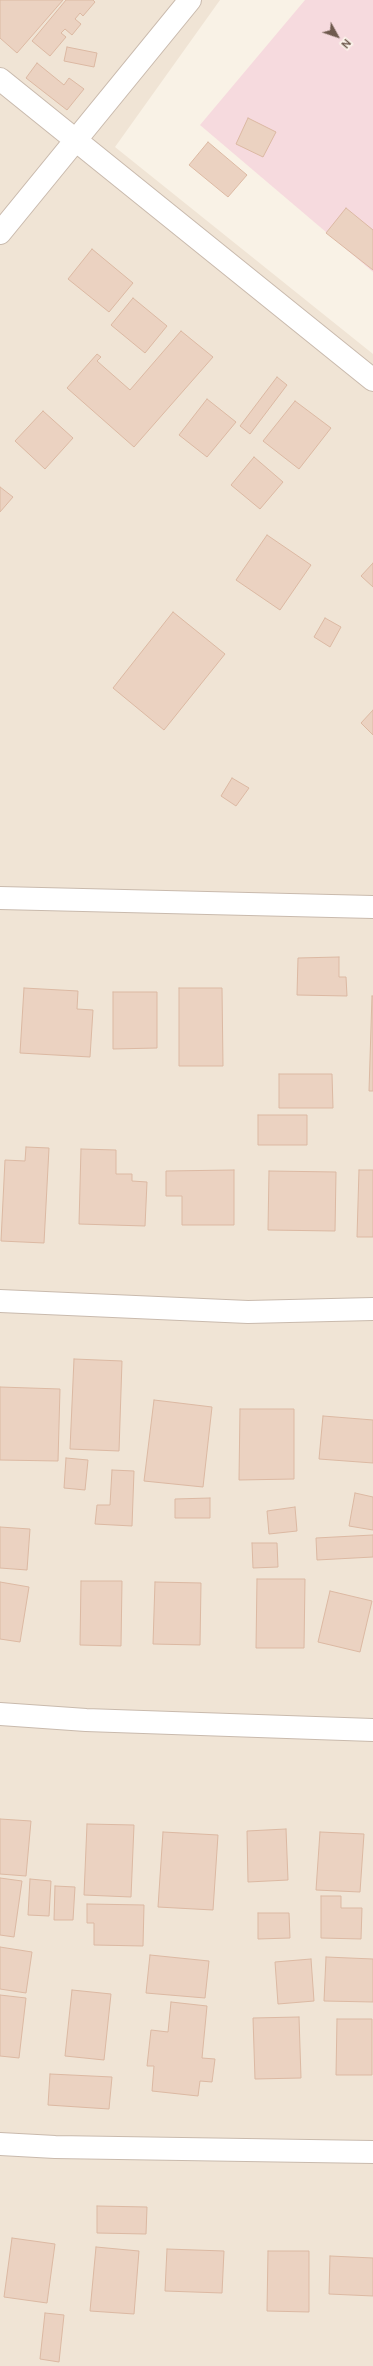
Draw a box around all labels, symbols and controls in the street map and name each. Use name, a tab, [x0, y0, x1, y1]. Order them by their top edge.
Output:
north arrow	[317, 16, 357, 56]
text: N	[338, 36, 354, 51]

